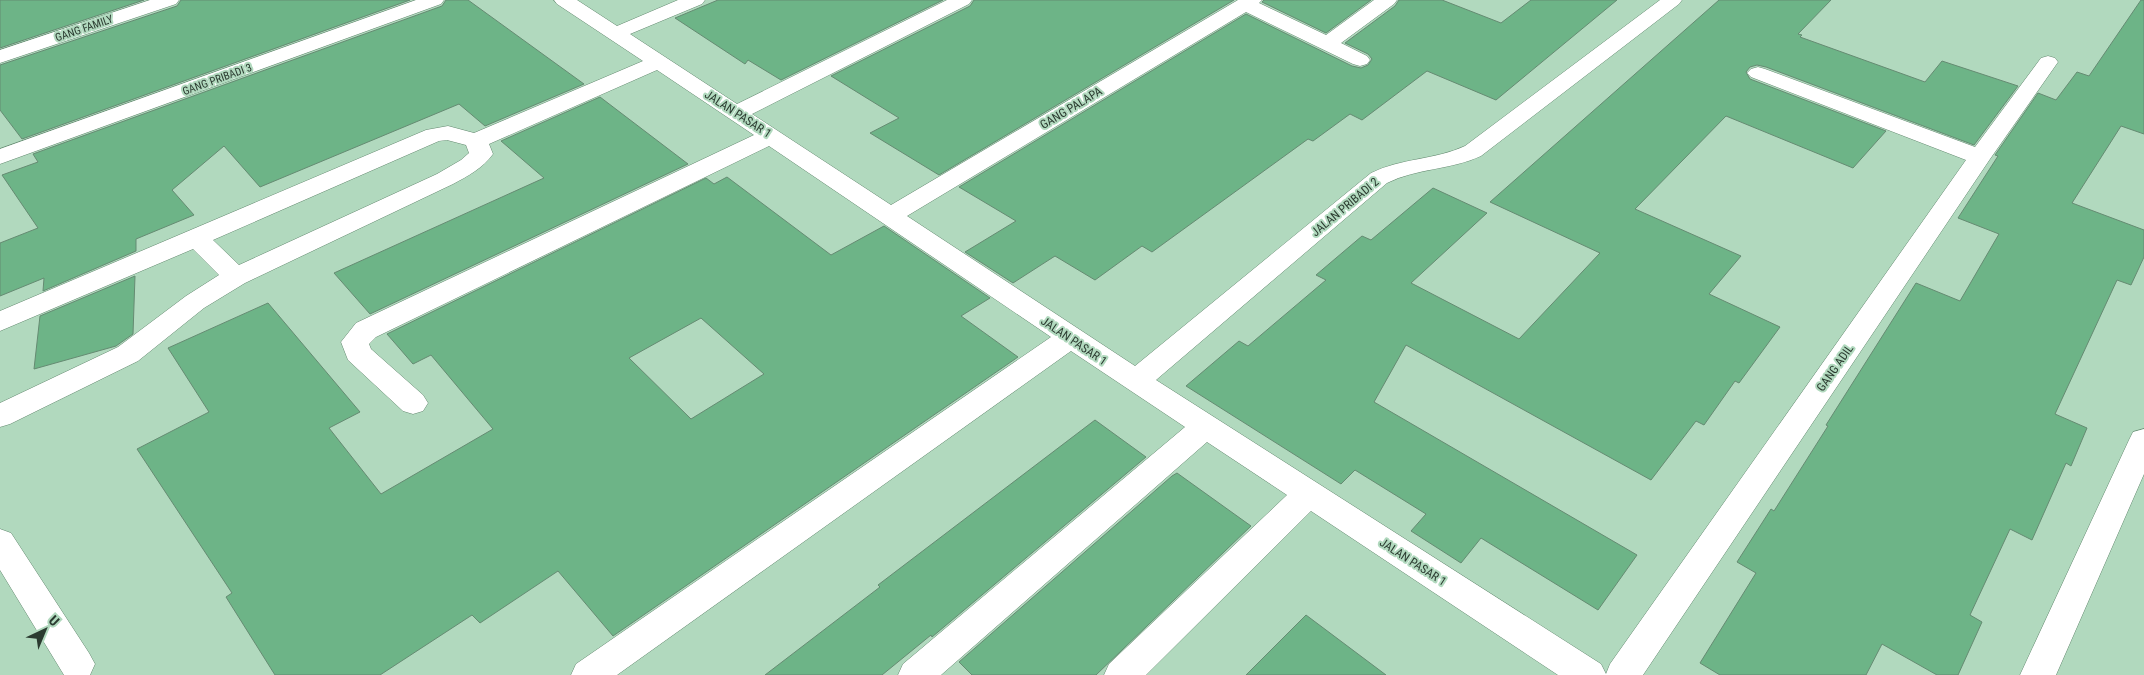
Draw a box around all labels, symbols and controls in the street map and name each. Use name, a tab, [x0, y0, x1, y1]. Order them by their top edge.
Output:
street label: GANG FAMILY	[54, 12, 115, 44]
street label: GANG PRIBADI 3	[181, 61, 254, 98]
street label: GANG PALAPA	[1038, 84, 1104, 132]
street label: JALAN PASAR 1	[702, 87, 774, 141]
street label: JALAN PRIBADI 2	[1309, 175, 1382, 239]
street label: JALAN PASAR 1	[1038, 314, 1110, 368]
street label: GANG ADIL	[1814, 342, 1856, 394]
street label: JALAN PASAR 1	[1377, 535, 1449, 589]
north arrow	[20, 605, 70, 655]
text: U	[46, 612, 62, 629]

